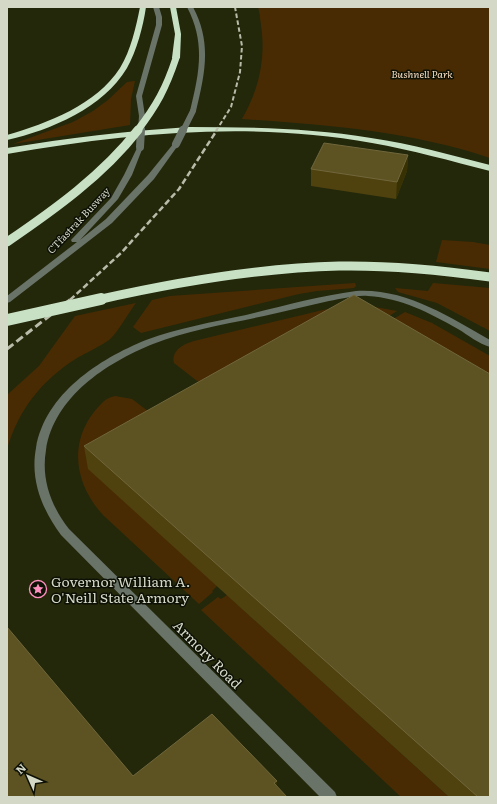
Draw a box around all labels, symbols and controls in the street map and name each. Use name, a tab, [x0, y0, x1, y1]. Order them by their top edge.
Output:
park label: Bushnell Park	[391, 66, 453, 81]
street label: CTfastrak Busway	[43, 183, 113, 257]
place label: Governor William A. O'Neill State Armory	[51, 571, 190, 607]
place icon: Governor William A. O'Neill State Armory	[28, 579, 48, 599]
street label: Armory Road	[169, 615, 247, 693]
north arrow	[8, 756, 48, 796]
text: N	[11, 759, 29, 777]

